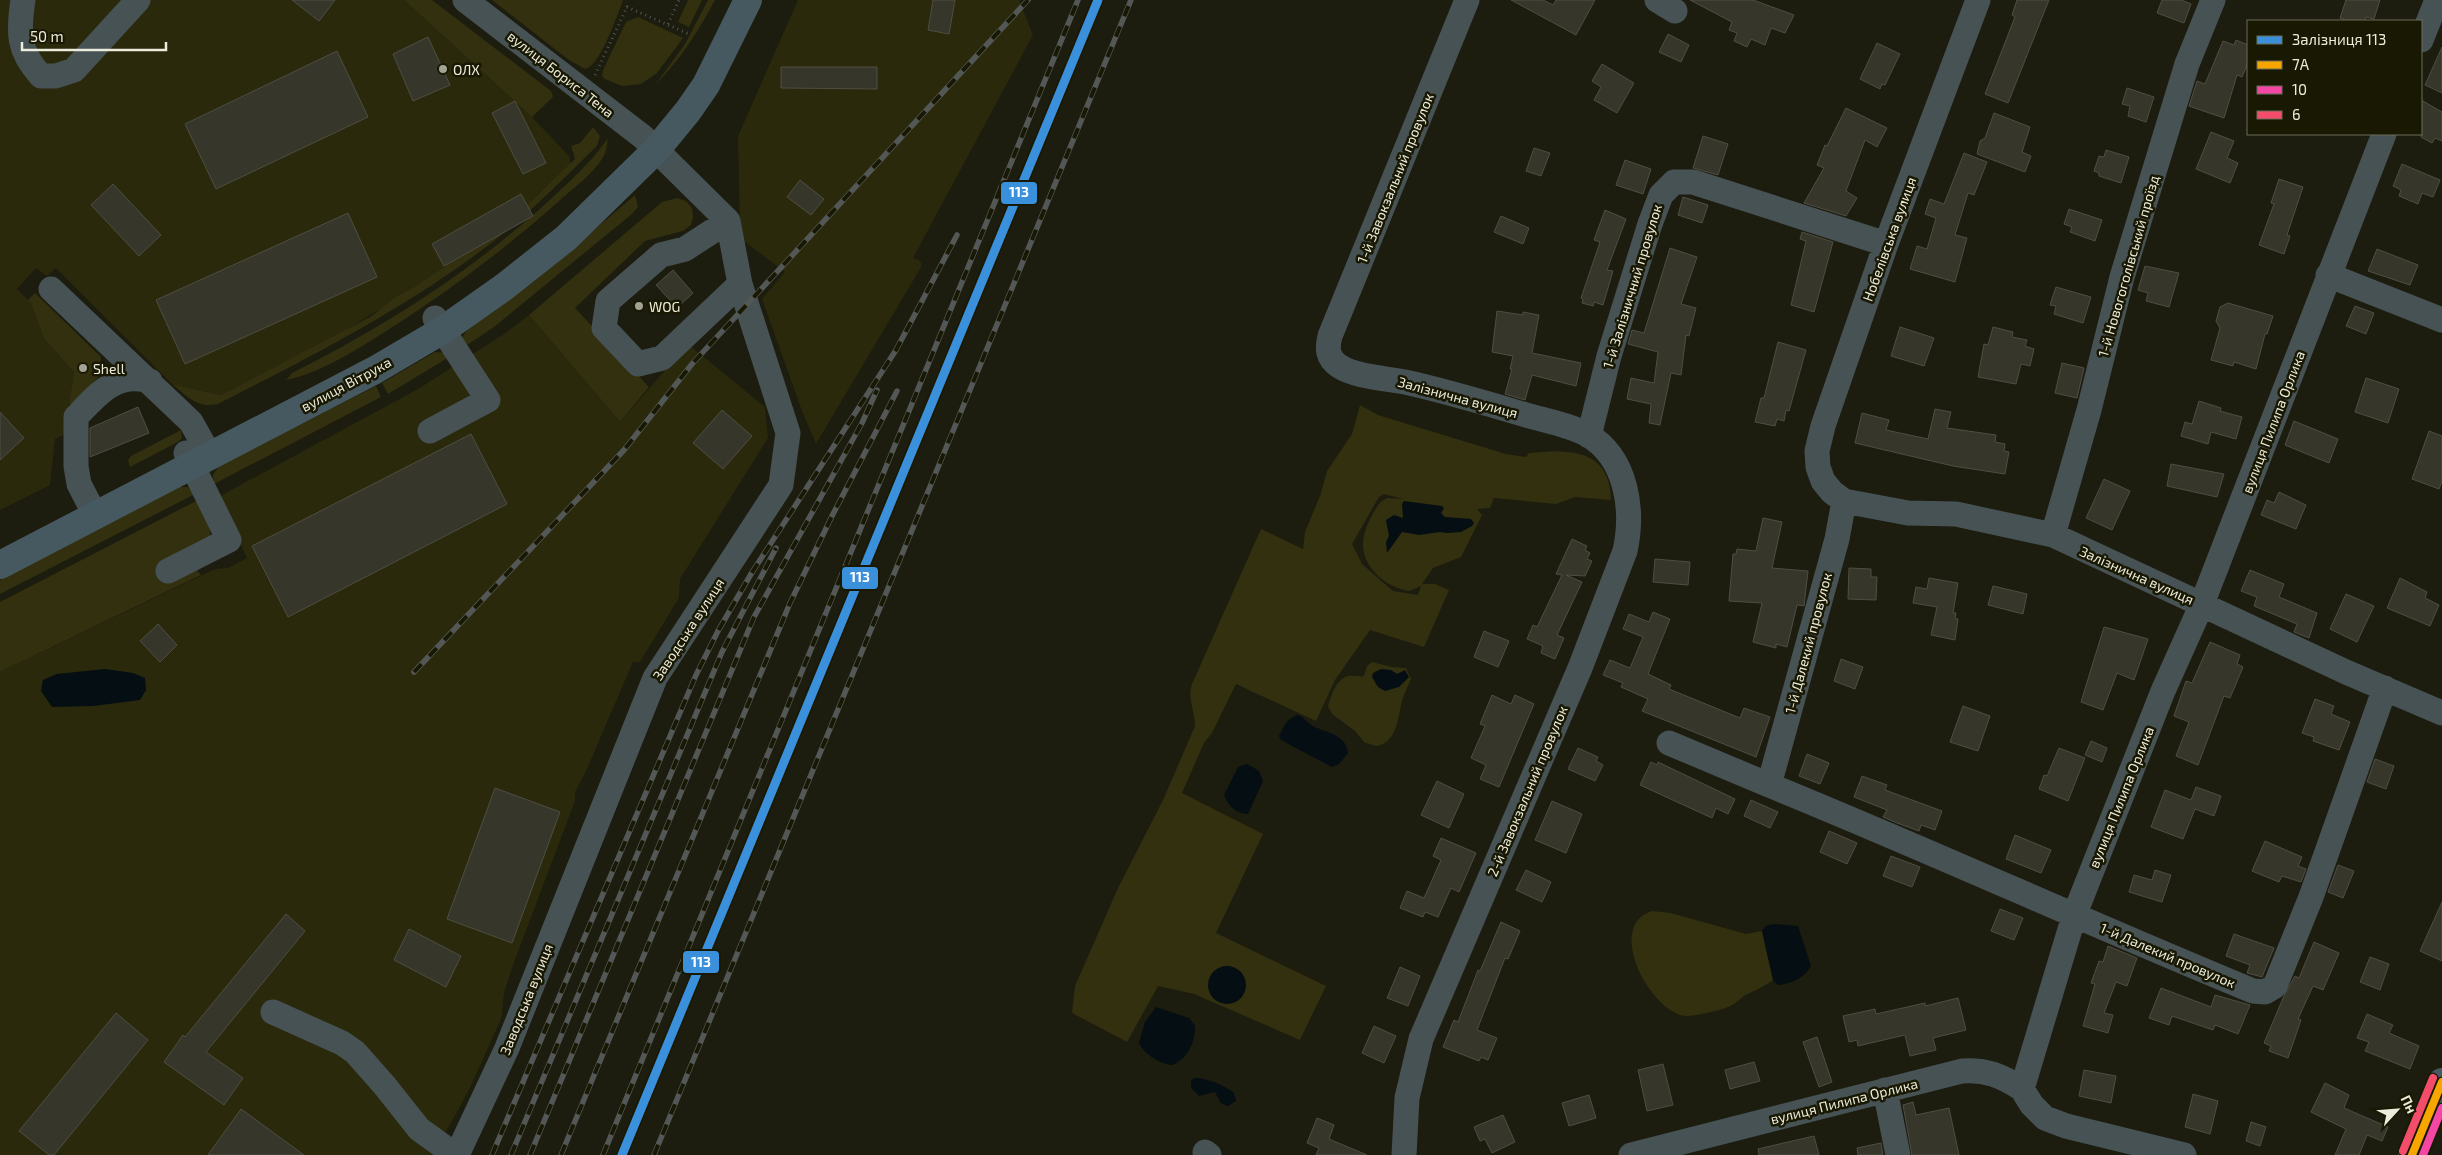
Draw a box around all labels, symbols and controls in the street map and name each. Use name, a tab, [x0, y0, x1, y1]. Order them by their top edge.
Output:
scale bar	[22, 20, 166, 52]
legend	[2247, 20, 2422, 135]
text: 50 m	[30, 27, 64, 45]
street label: вулиця Бориса Тена	[504, 27, 618, 121]
text: Залізниця 113	[2292, 30, 2386, 48]
text: 7А	[2292, 55, 2310, 73]
place label: ОЛХ	[453, 61, 480, 78]
marker: ОЛХ	[437, 63, 449, 75]
text: 10	[2292, 80, 2307, 98]
street label: 1-й Завокзальний провулок	[1353, 90, 1437, 265]
text: 6	[2292, 105, 2301, 123]
street label: 1-й Новогоголівський проїзд	[2094, 173, 2162, 359]
street label: Нобелівська вулиця	[1859, 174, 1919, 304]
line badge: 113	[1000, 181, 1038, 205]
text: 113	[1009, 183, 1029, 200]
street label: 1-й Залізничний провулок	[1599, 201, 1665, 370]
place label: WOG	[649, 298, 680, 315]
marker: WOG	[633, 300, 645, 312]
street label: вулиця Пилипа Орлика	[2238, 348, 2308, 496]
street label: вулиця Вітрука	[298, 353, 394, 415]
place label: Shell	[93, 360, 126, 377]
marker: Shell	[77, 362, 89, 374]
street label: Залізнична вулиця	[1396, 373, 1520, 421]
street label: Залізнична вулиця	[2077, 542, 2197, 608]
line badge: 113	[841, 566, 879, 590]
text: 113	[850, 568, 870, 585]
street label: 1-й Далекий провулок	[1781, 570, 1835, 715]
street label: Заводська вулиця	[649, 575, 727, 683]
street label: 2-й Завокзальний провулок	[1483, 703, 1571, 879]
street label: вулиця Пилипа Орлика	[2085, 724, 2157, 870]
street label: 1-й Далекий провулок	[2098, 919, 2239, 991]
street label: Заводська вулиця	[496, 941, 556, 1057]
line badge: 113	[682, 950, 720, 974]
text: 113	[691, 953, 711, 970]
street label: вулиця Пилипа Орлика	[1769, 1074, 1919, 1128]
north arrow	[2372, 1085, 2422, 1135]
text: Пн	[2398, 1092, 2421, 1116]

